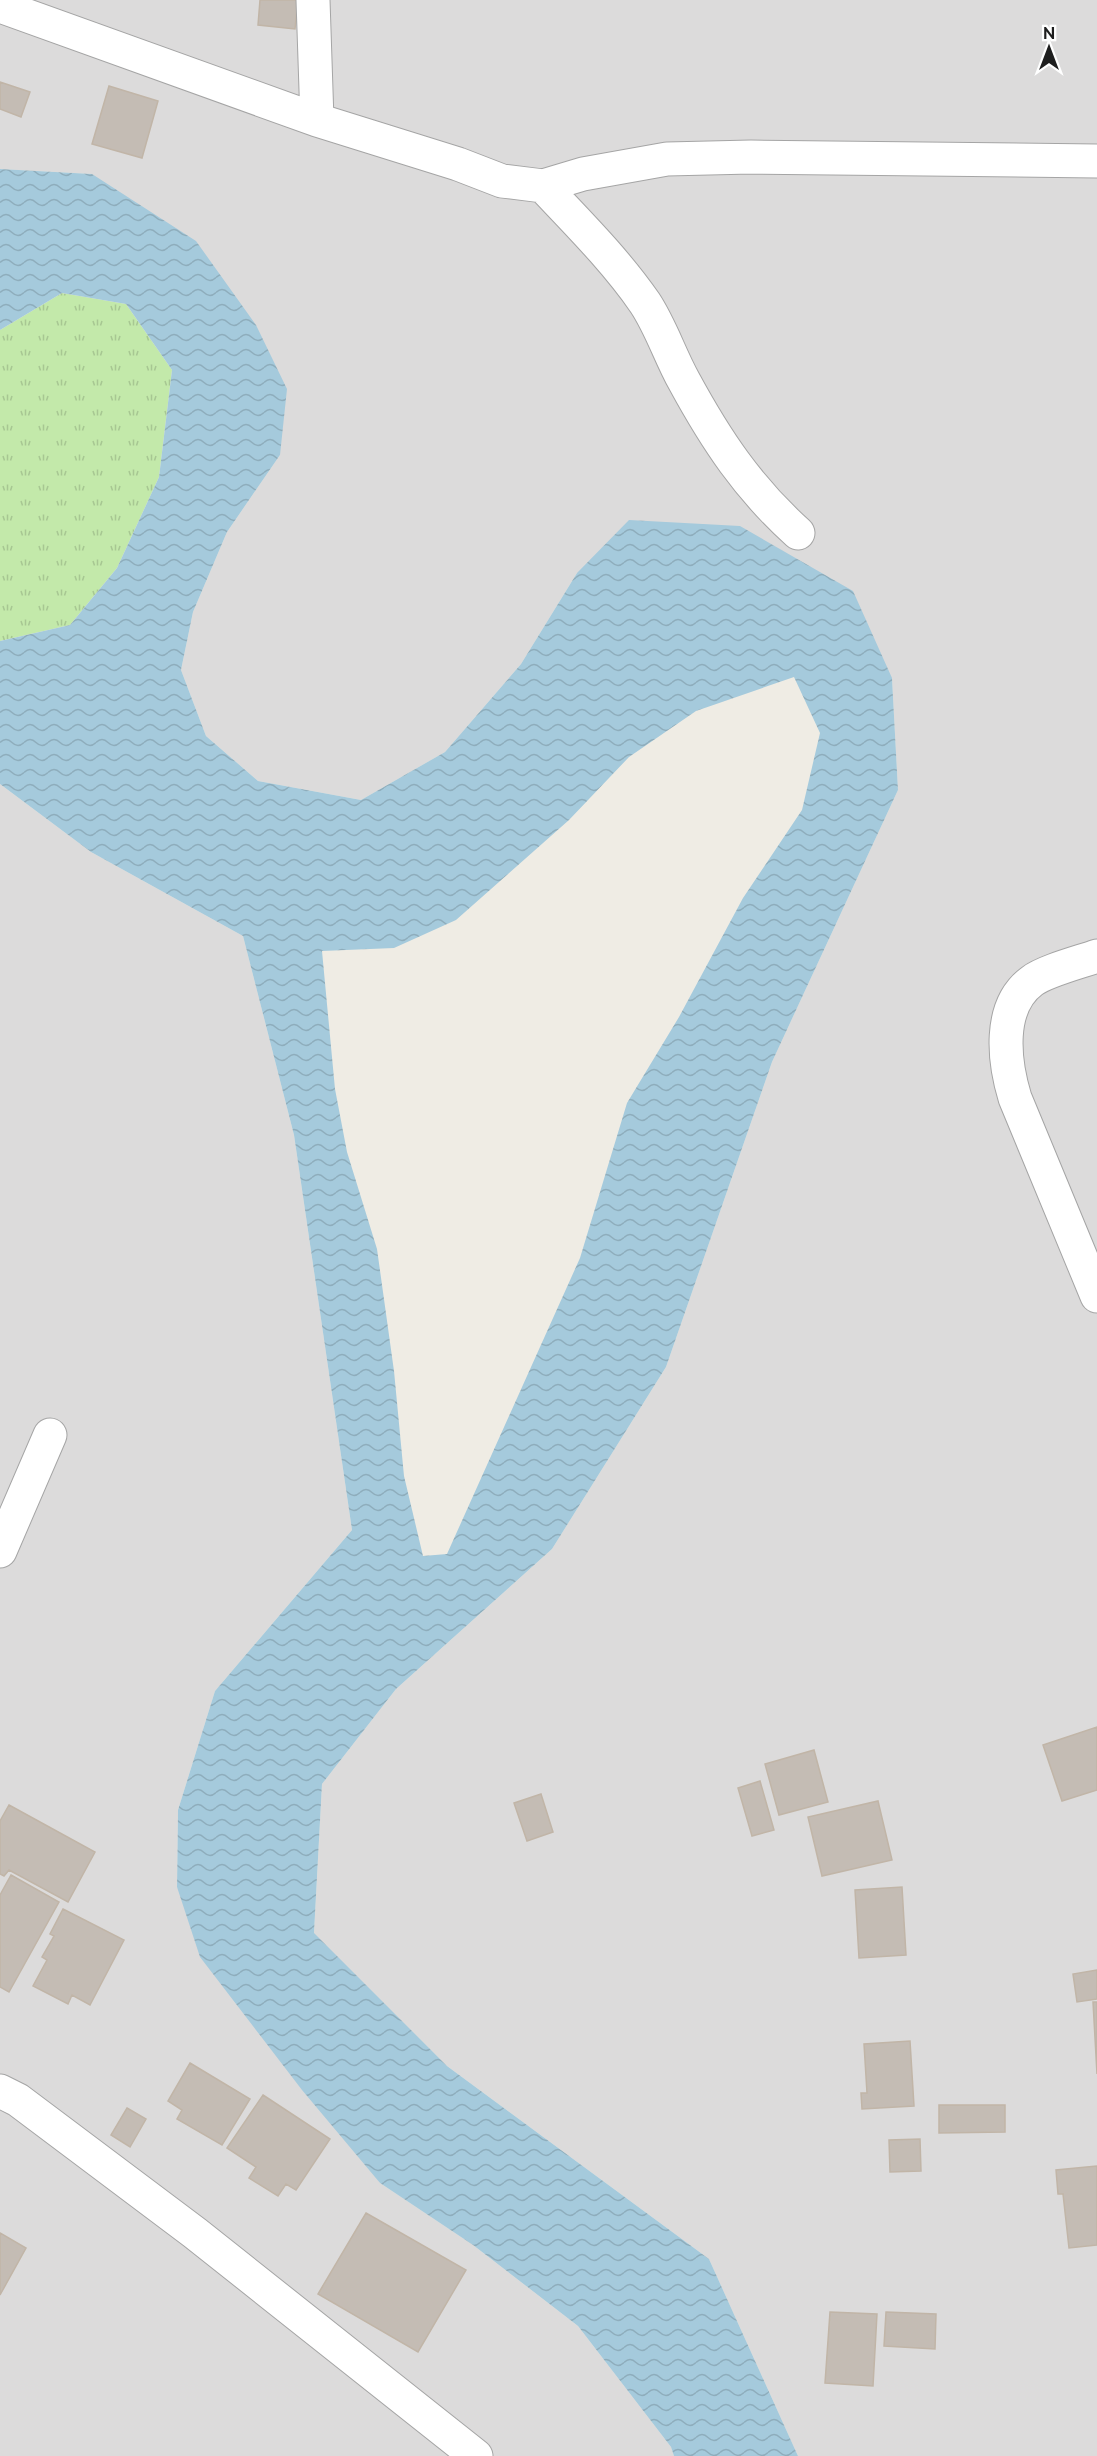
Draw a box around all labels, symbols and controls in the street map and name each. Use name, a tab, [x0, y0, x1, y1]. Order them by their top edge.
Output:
north arrow	[1019, 18, 1079, 78]
text: N	[1043, 24, 1055, 43]

